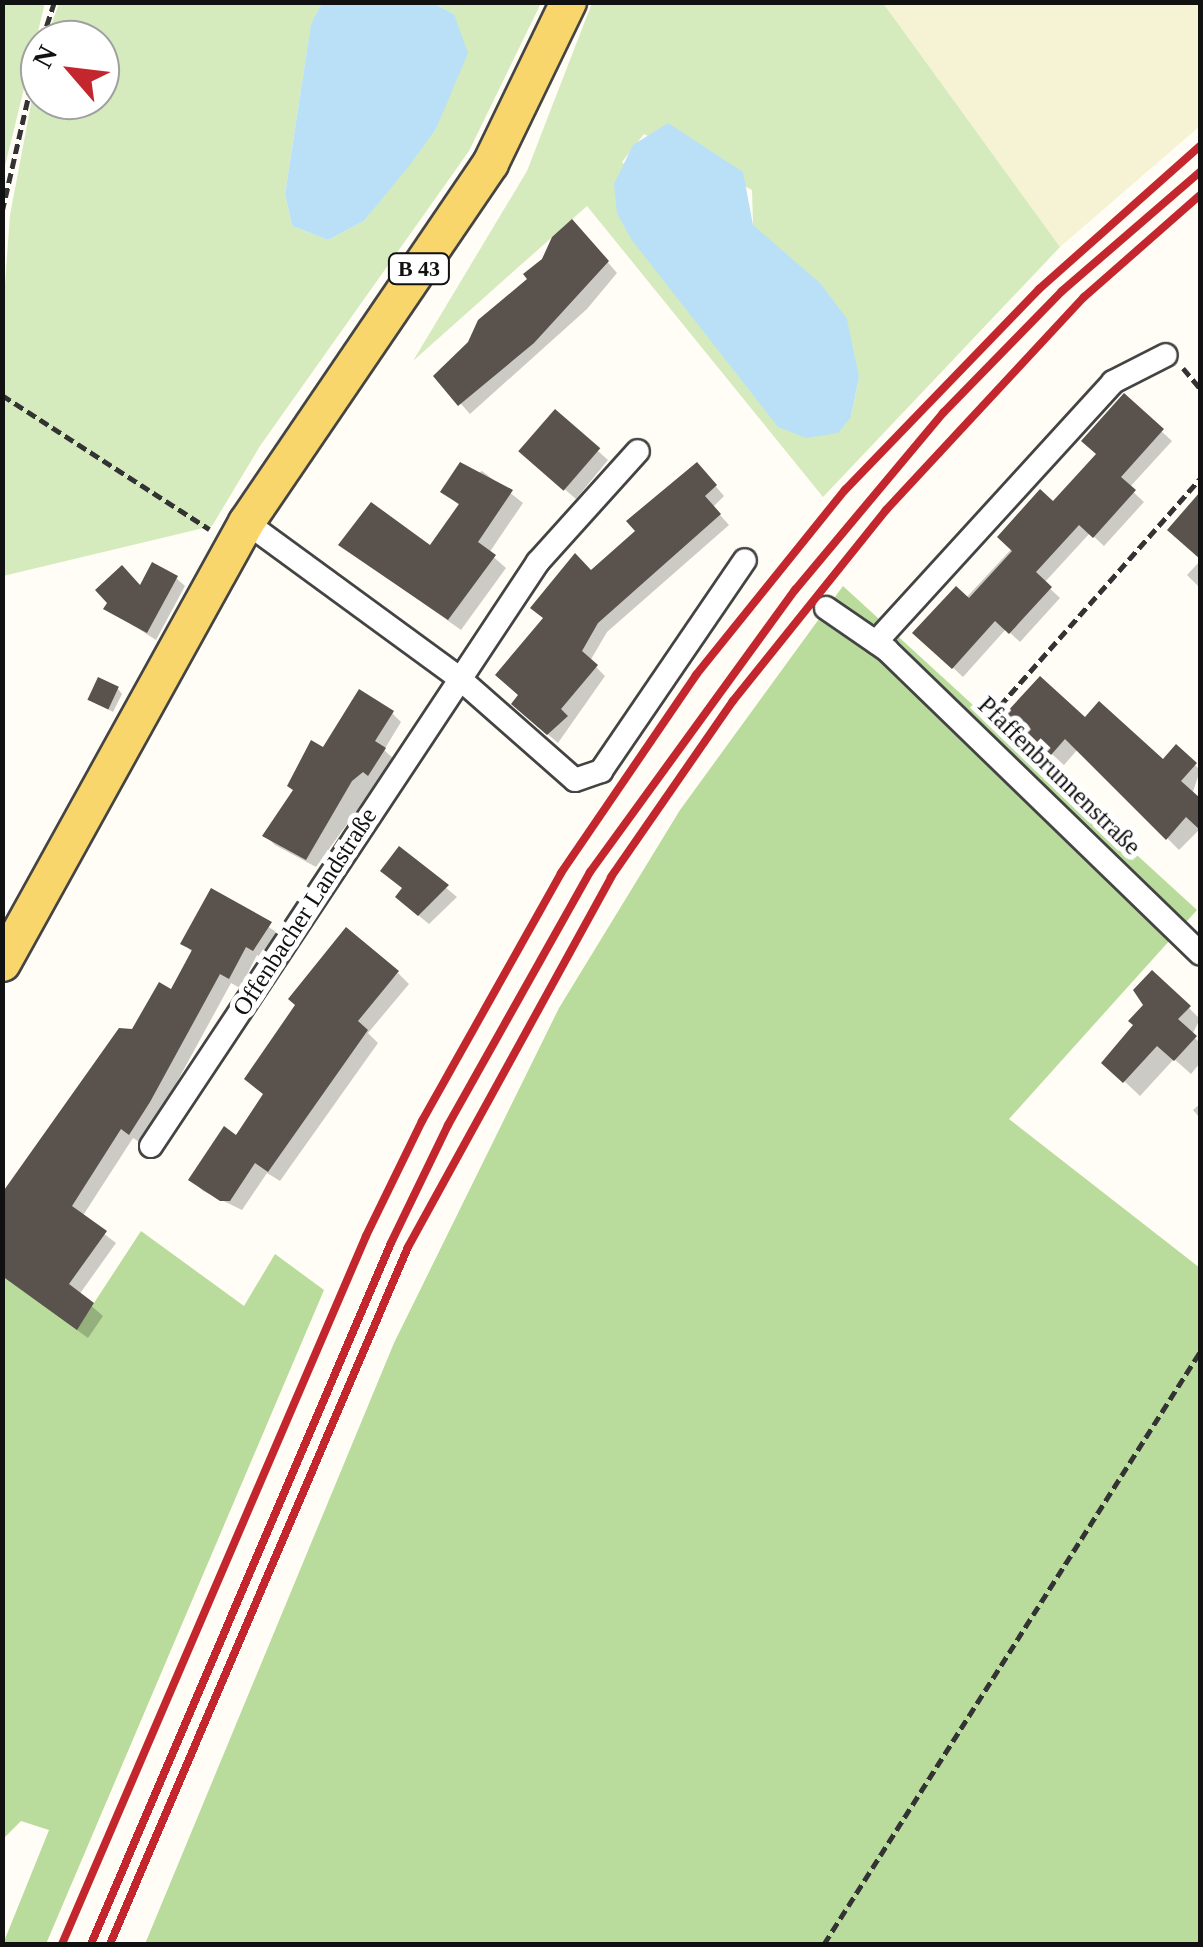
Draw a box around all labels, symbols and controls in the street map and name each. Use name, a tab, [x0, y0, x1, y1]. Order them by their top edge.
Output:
north arrow	[20, 20, 120, 120]
text: N	[26, 40, 63, 73]
road number: B 43	[386, 252, 452, 286]
street label: Pfaffenbrunnenstraße	[971, 691, 1147, 861]
street label: Offenbacher Landstraße	[227, 802, 383, 1022]

